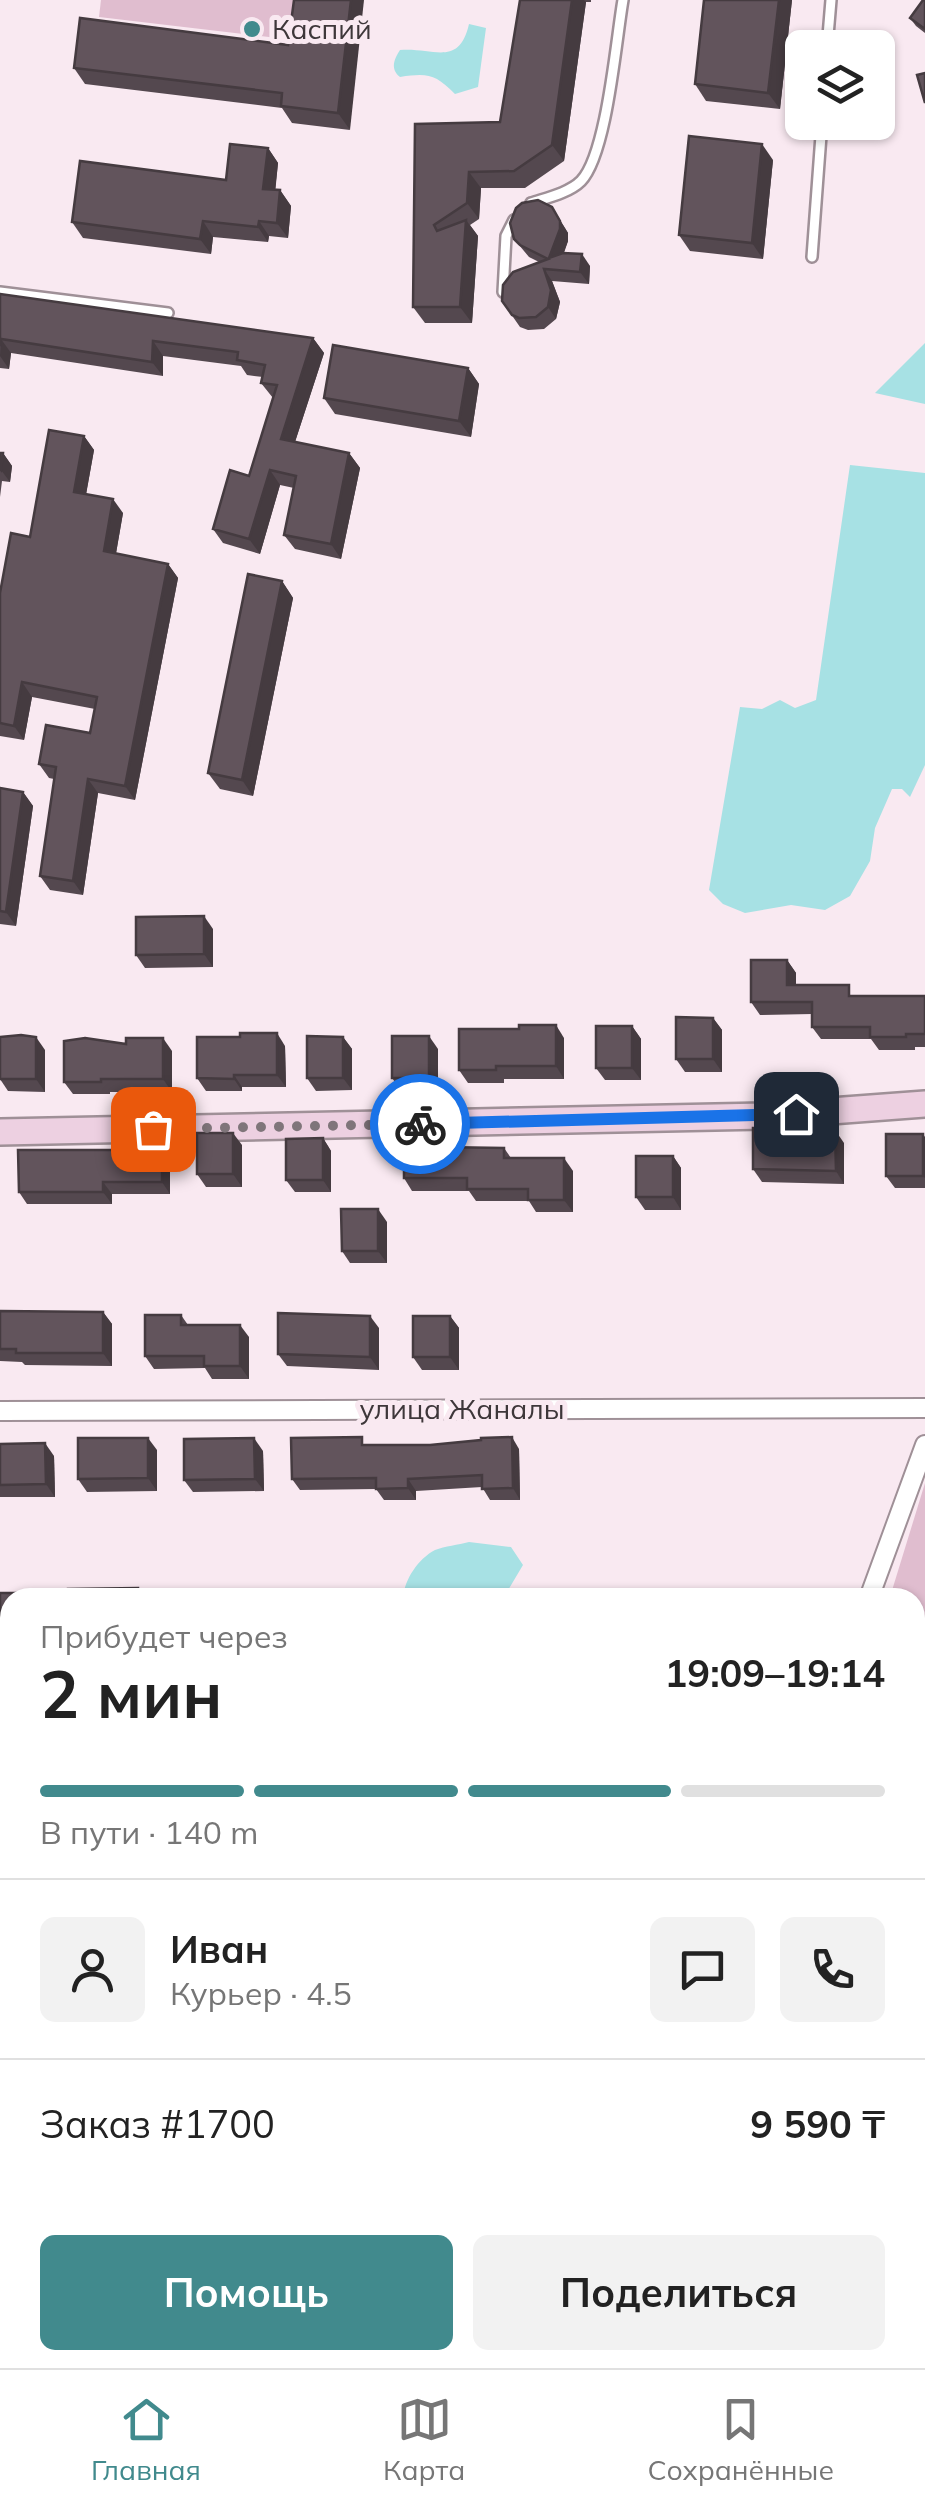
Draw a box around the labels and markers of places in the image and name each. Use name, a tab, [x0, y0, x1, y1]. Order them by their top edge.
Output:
place label: Каспий	[272, 11, 372, 46]
marker: Каспий	[241, 18, 263, 40]
pin	[754, 1072, 839, 1157]
pin	[111, 1087, 196, 1172]

